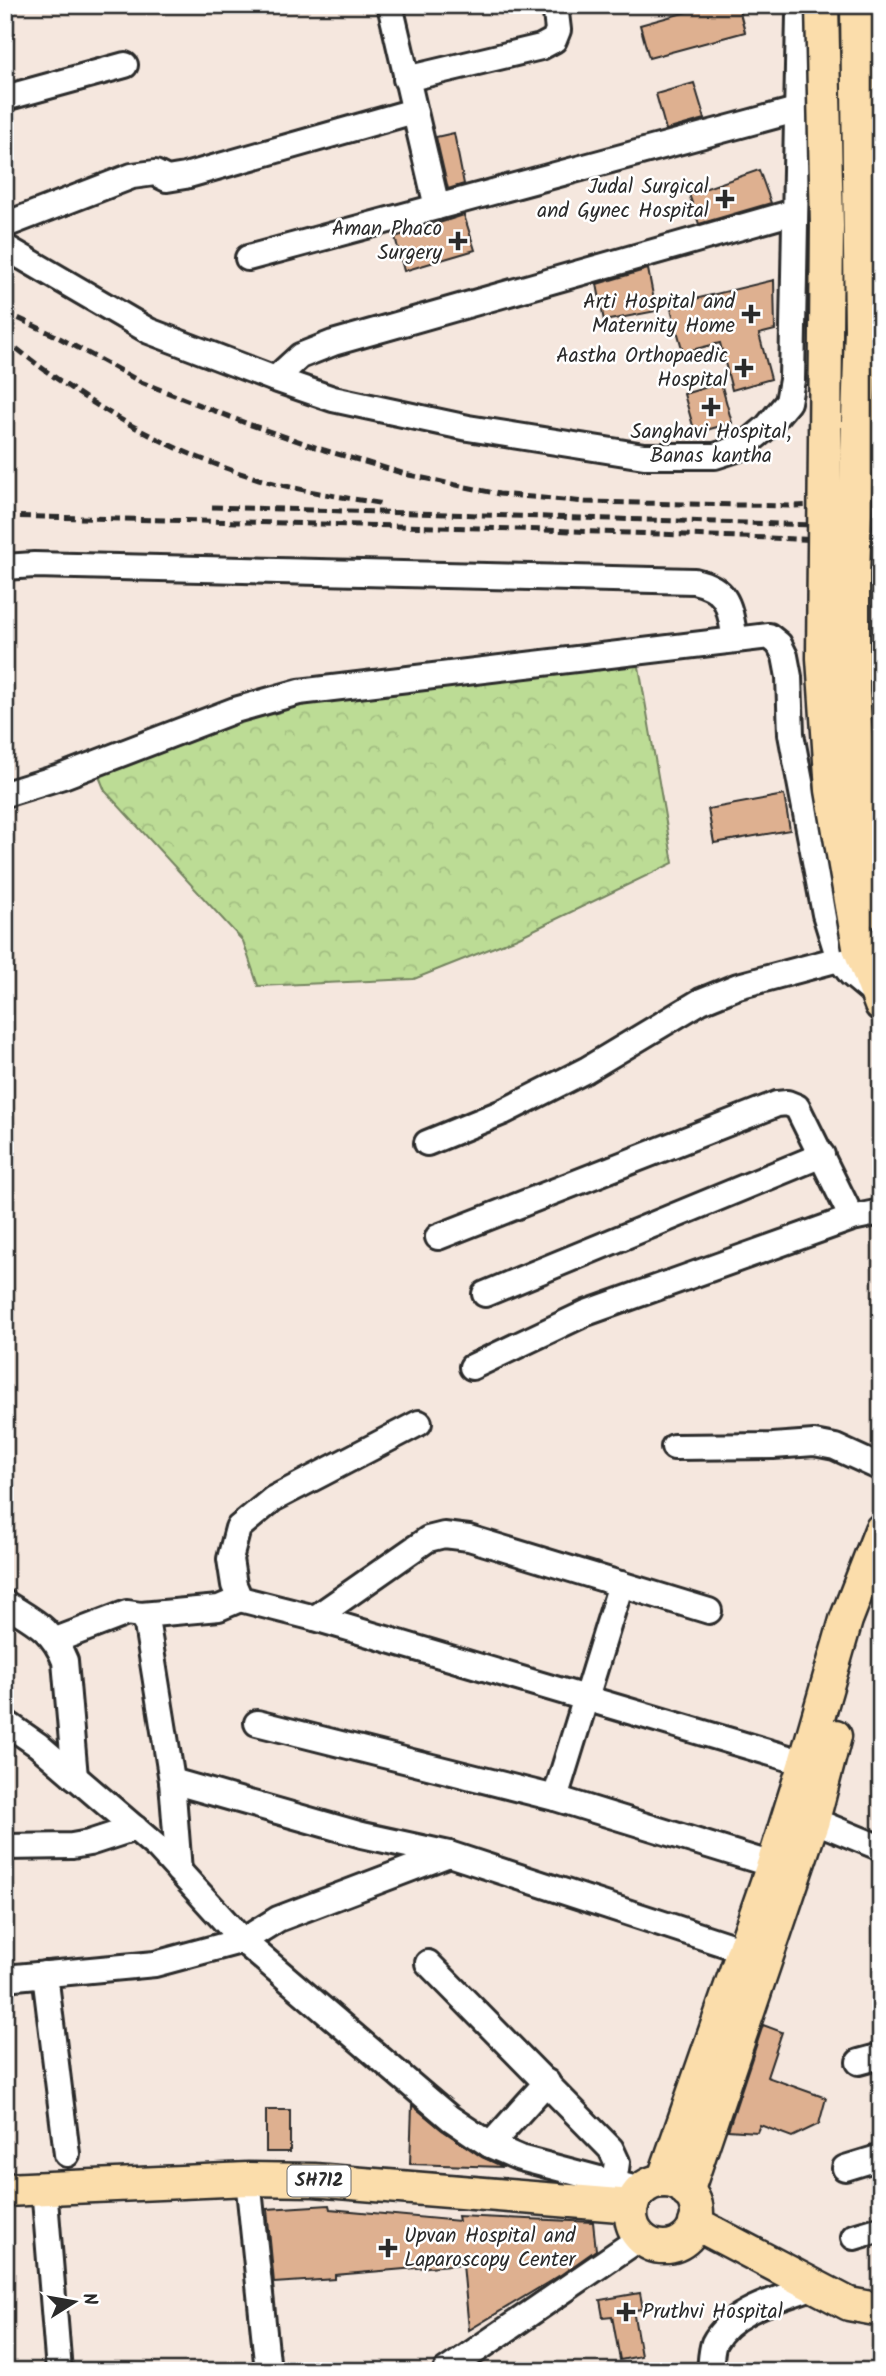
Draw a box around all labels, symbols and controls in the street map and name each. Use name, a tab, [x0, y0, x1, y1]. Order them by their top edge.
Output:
place label: Judal Surgical and Gynec Hospital	[537, 171, 709, 228]
marker: Judal Surgical and Gynec Hospital	[715, 189, 735, 209]
place label: Aman Phaco Surgery	[332, 213, 442, 270]
marker: Aman Phaco Surgery	[448, 231, 468, 251]
place label: Arti Hospital and Maternity Home	[583, 286, 736, 343]
marker: Arti Hospital and Maternity Home	[741, 304, 761, 324]
place label: Aastha Orthopaedic Hospital	[556, 340, 728, 397]
marker: Aastha Orthopaedic Hospital	[734, 358, 754, 378]
marker: Sanghavi Hospital, Banas kantha	[701, 397, 721, 417]
place label: Sanghavi Hospital, Banas kantha	[630, 416, 792, 473]
road number: SH712	[288, 2166, 350, 2196]
place label: Upvan Hospital and Laparoscopy Center	[404, 2220, 577, 2277]
marker: Upvan Hospital and Laparoscopy Center	[378, 2238, 398, 2258]
north arrow	[38, 2268, 108, 2338]
text: N	[73, 2290, 105, 2308]
place label: Pruthvi Hospital	[642, 2296, 783, 2329]
marker: Pruthvi Hospital	[616, 2302, 636, 2322]

